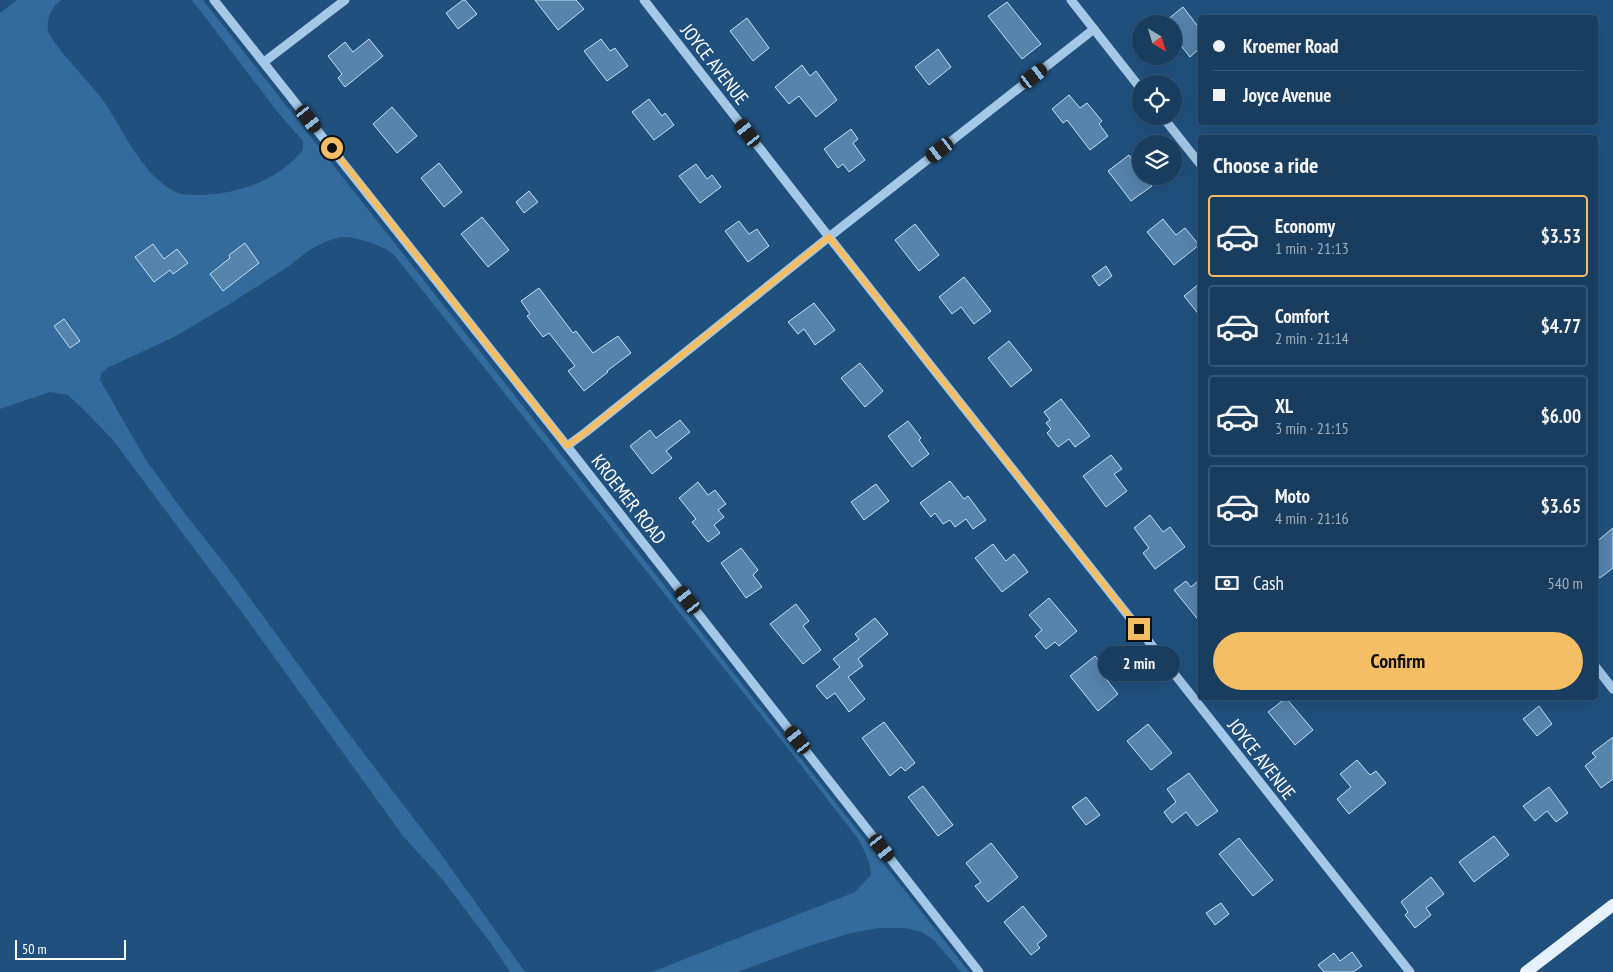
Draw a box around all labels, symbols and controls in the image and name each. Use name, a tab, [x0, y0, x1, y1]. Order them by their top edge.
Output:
north arrow	[1132, 15, 1182, 65]
map controls	[1132, 15, 1182, 185]
street label: JOYCE AVENUE	[675, 18, 754, 109]
text: Kroemer Road	[1243, 34, 1339, 58]
car	[1017, 61, 1050, 91]
button: locate	[1132, 75, 1182, 125]
text: Joyce Avenue	[1243, 83, 1331, 107]
car	[293, 103, 324, 135]
car	[732, 117, 763, 149]
car	[923, 135, 956, 165]
button: layers	[1132, 135, 1182, 185]
route start	[321, 137, 343, 159]
text: Choose a ride	[1213, 151, 1318, 179]
icon: car	[1215, 214, 1260, 259]
text: Economy	[1275, 214, 1335, 238]
text: $3.53	[1541, 224, 1581, 248]
text: 1 min · 21:13	[1275, 238, 1349, 258]
icon: car	[1215, 304, 1260, 349]
text: Comfort	[1275, 304, 1329, 328]
text: $4.77	[1541, 314, 1581, 338]
text: 2 min · 21:14	[1275, 328, 1349, 348]
icon: car	[1215, 394, 1260, 439]
text: XL	[1275, 394, 1293, 418]
text: $6.00	[1541, 404, 1581, 428]
text: 3 min · 21:15	[1275, 418, 1349, 438]
street label: KROEMER ROAD	[586, 449, 672, 549]
icon: car	[1215, 484, 1260, 529]
text: Moto	[1275, 484, 1310, 508]
text: $3.65	[1541, 494, 1581, 518]
text: 4 min · 21:16	[1275, 508, 1349, 528]
icon: cash	[1213, 569, 1241, 597]
text: Cash	[1253, 571, 1284, 595]
text: 540 m	[1548, 573, 1583, 593]
car	[672, 584, 703, 616]
route end	[1128, 618, 1150, 640]
button: Confirm	[1213, 632, 1583, 690]
callout: 2 min	[1098, 646, 1180, 682]
text: 2 min	[1123, 653, 1155, 673]
street label: JOYCE AVENUE	[1222, 713, 1301, 804]
car	[782, 724, 813, 756]
car	[866, 832, 897, 864]
scale bar	[15, 937, 126, 960]
text: 50 m	[22, 940, 47, 958]

